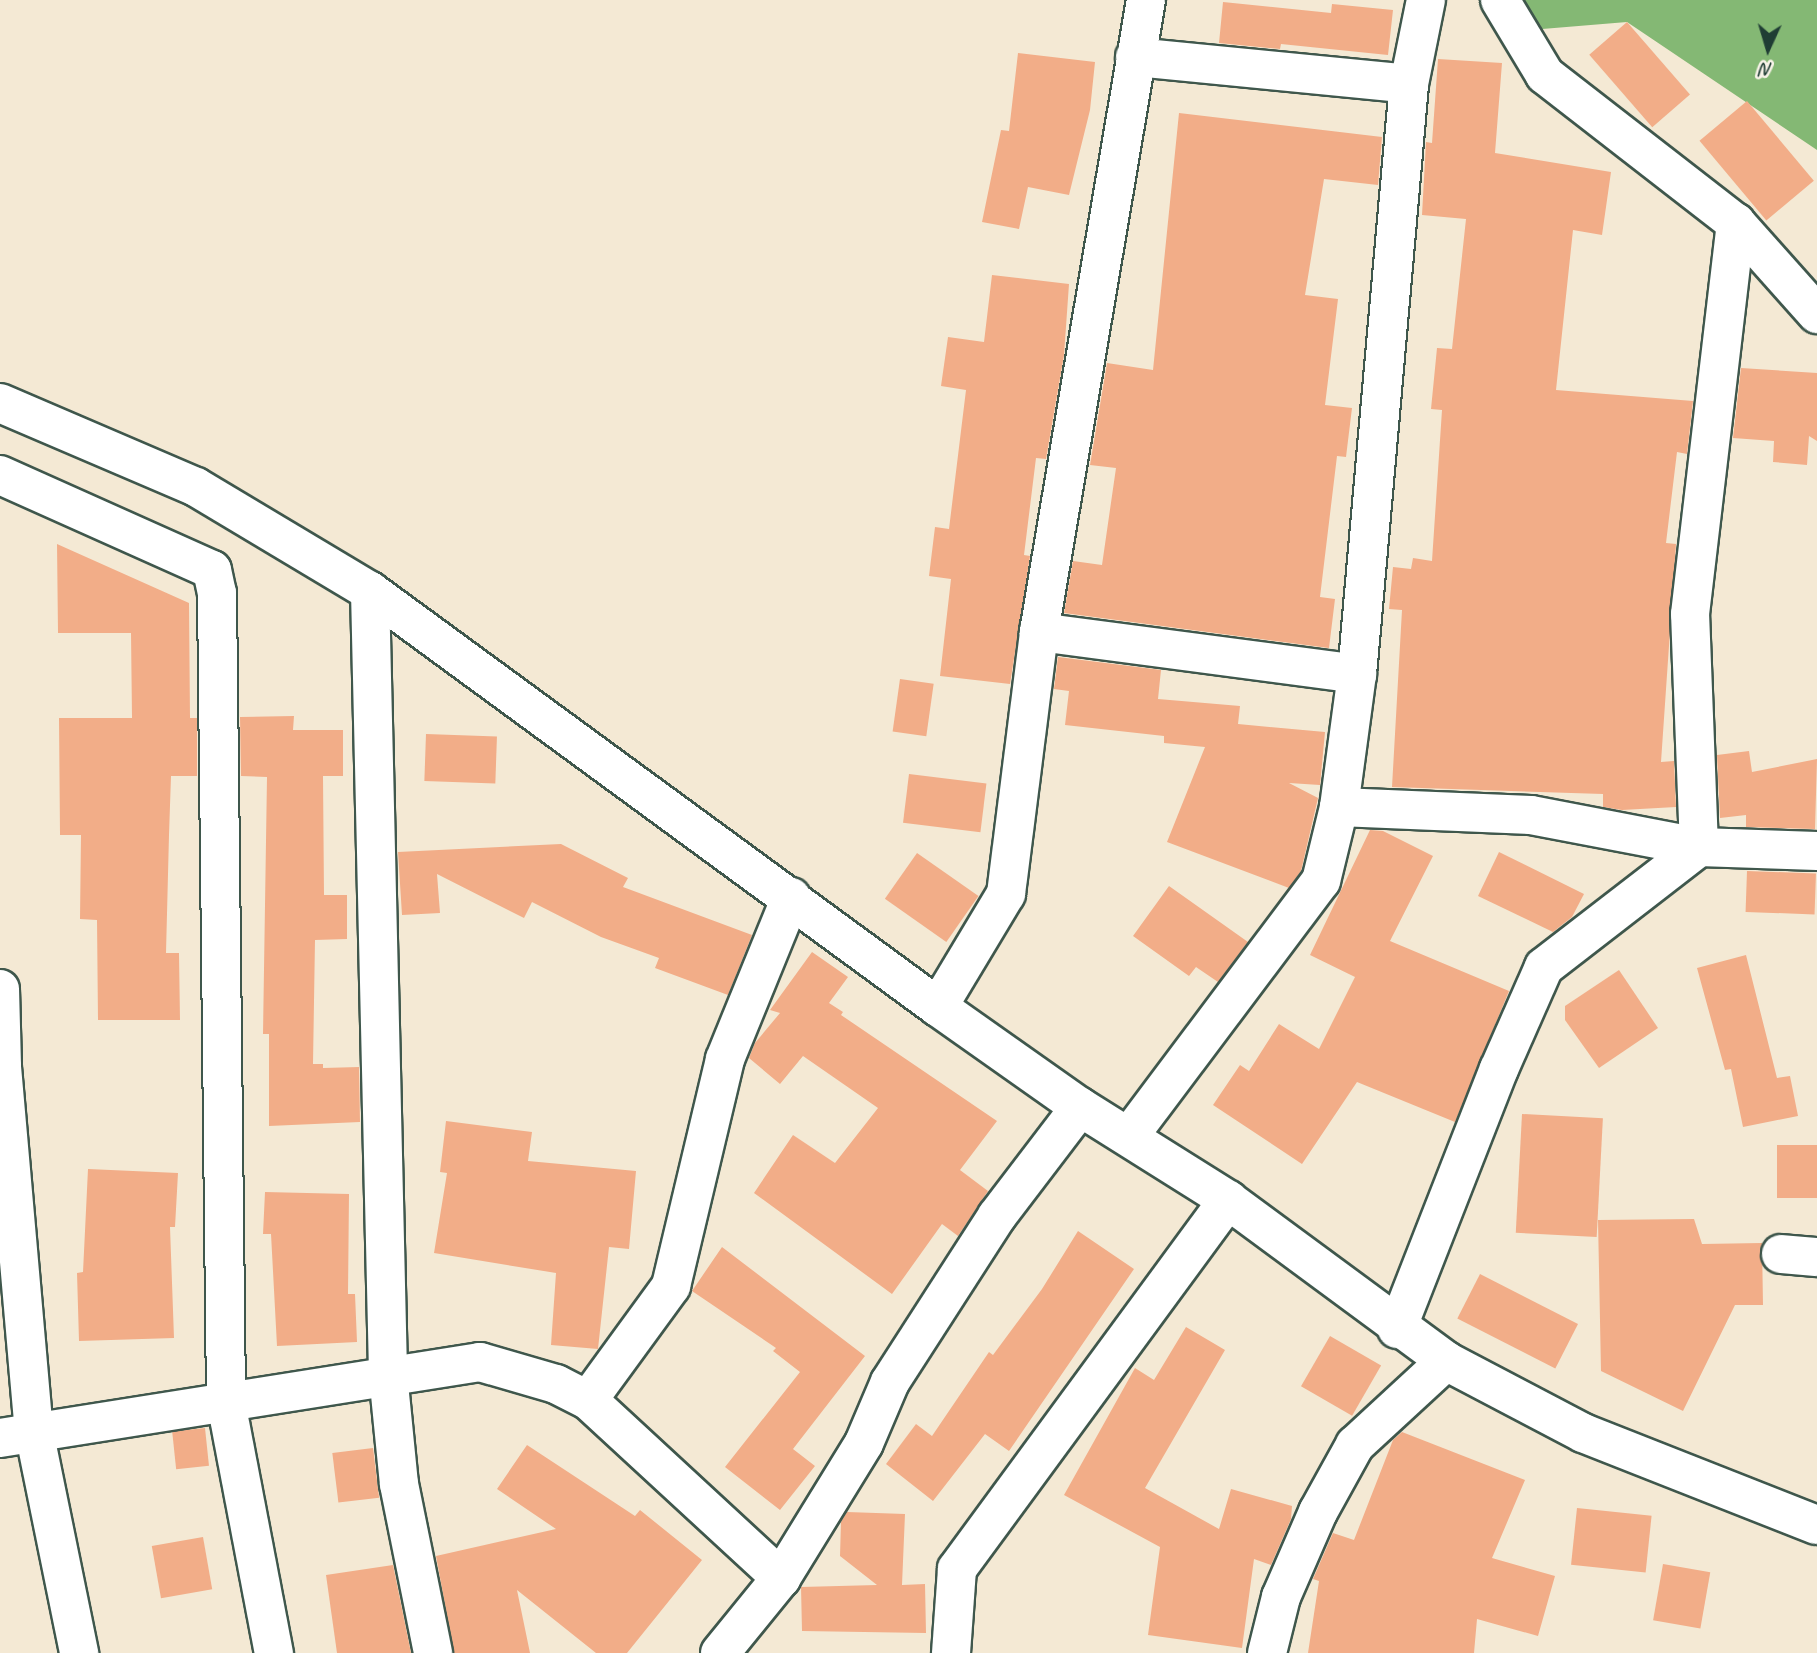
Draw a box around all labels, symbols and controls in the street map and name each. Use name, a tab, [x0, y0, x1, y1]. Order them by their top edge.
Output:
north arrow	[1733, 14, 1803, 84]
text: N	[1760, 58, 1773, 82]

